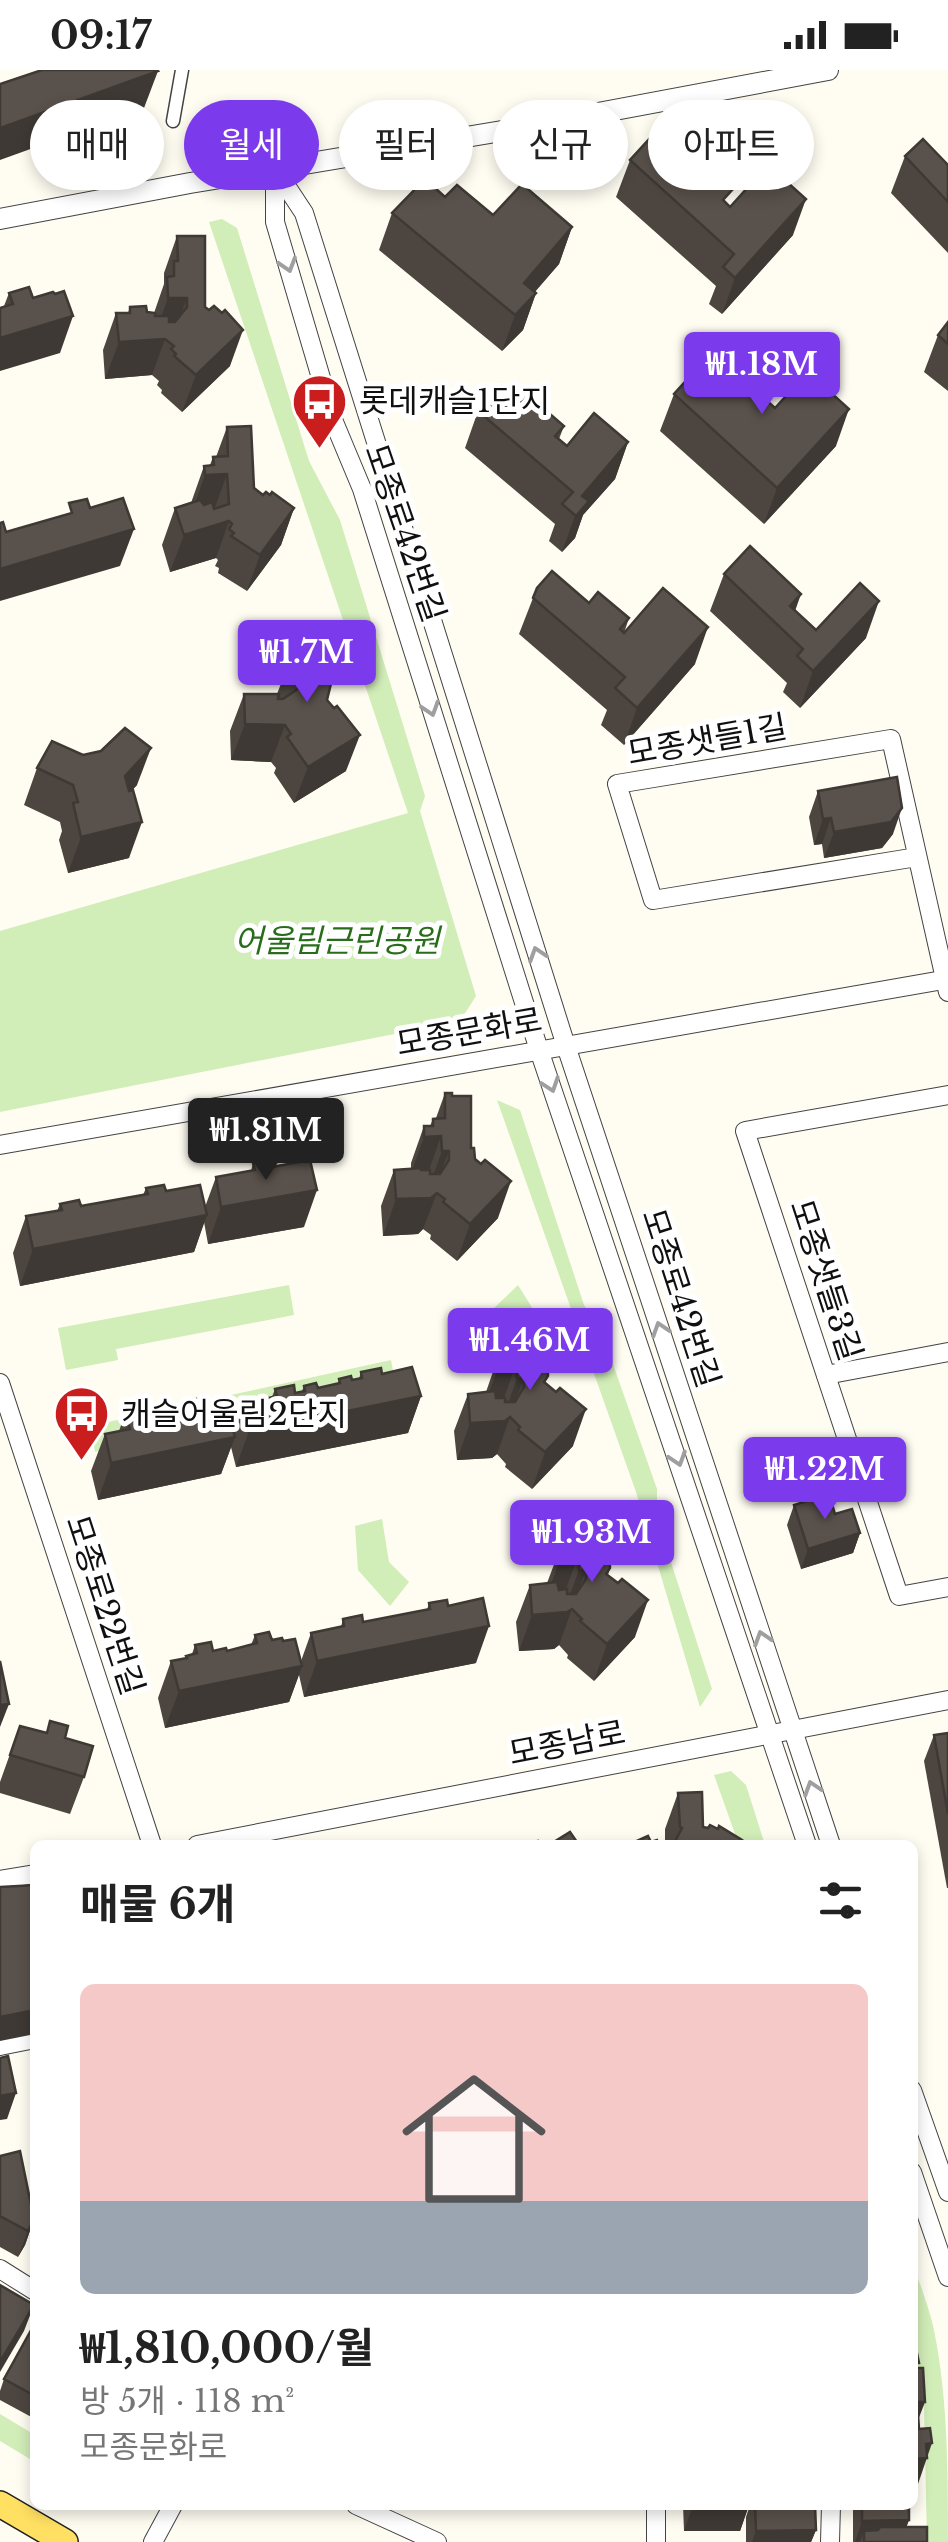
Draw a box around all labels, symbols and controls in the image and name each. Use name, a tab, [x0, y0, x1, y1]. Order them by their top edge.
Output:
text: 09:17	[50, 12, 151, 59]
chip: 매매	[30, 100, 164, 190]
chip: 월세	[184, 100, 319, 190]
chip: 필터	[339, 100, 473, 190]
chip: 신규	[493, 100, 628, 190]
chip: 아파트	[648, 100, 814, 190]
one-way arrow	[276, 256, 297, 273]
pin: ₩1.18M	[681, 332, 843, 417]
text: ₩1.18M	[706, 344, 818, 384]
bus stop icon: 롯데캐슬1단지	[290, 371, 350, 450]
place label: 롯데캐슬1단지	[359, 381, 550, 421]
street label: 모종로42번길	[356, 439, 454, 627]
pin: ₩1.7M	[237, 620, 377, 705]
text: ₩1.7M	[260, 632, 354, 672]
one-way arrow	[420, 700, 440, 717]
street label: 모종샛들1길	[624, 706, 790, 774]
park label: 어울림근린공원	[234, 921, 443, 961]
one-way arrow	[528, 946, 549, 963]
street label: 모종문화로	[393, 1000, 545, 1064]
one-way arrow	[539, 1076, 559, 1093]
pin: ₩1.81M	[185, 1098, 347, 1183]
text: ₩1.81M	[210, 1110, 322, 1150]
street label: 모종샛들3길	[781, 1194, 871, 1366]
street label: 모종로42번길	[633, 1204, 729, 1392]
pin: ₩1.46M	[449, 1308, 611, 1393]
text: ₩1.46M	[470, 1320, 590, 1360]
one-way arrow	[652, 1322, 672, 1339]
bus stop icon: 캐슬어울림2단지	[52, 1384, 112, 1463]
place label: 캐슬어울림2단지	[121, 1394, 347, 1434]
pin: ₩1.22M	[744, 1437, 906, 1522]
text: ₩1.22M	[765, 1449, 885, 1489]
one-way arrow	[667, 1450, 687, 1467]
pin: ₩1.93M	[511, 1500, 673, 1585]
street label: 모종로22번길	[57, 1510, 153, 1700]
text: ₩1.93M	[532, 1512, 652, 1552]
one-way arrow	[754, 1630, 774, 1647]
street label: 모종남로	[505, 1712, 629, 1774]
one-way arrow	[803, 1780, 823, 1797]
icon: filters	[813, 1873, 868, 1928]
text: 매물 6개	[80, 1878, 235, 1930]
icon: home	[384, 2049, 564, 2229]
text: ₩1,810,000/월	[80, 2322, 374, 2374]
text: 방 5개 · 118 m²	[80, 2381, 294, 2421]
text: 모종문화로	[80, 2427, 227, 2467]

